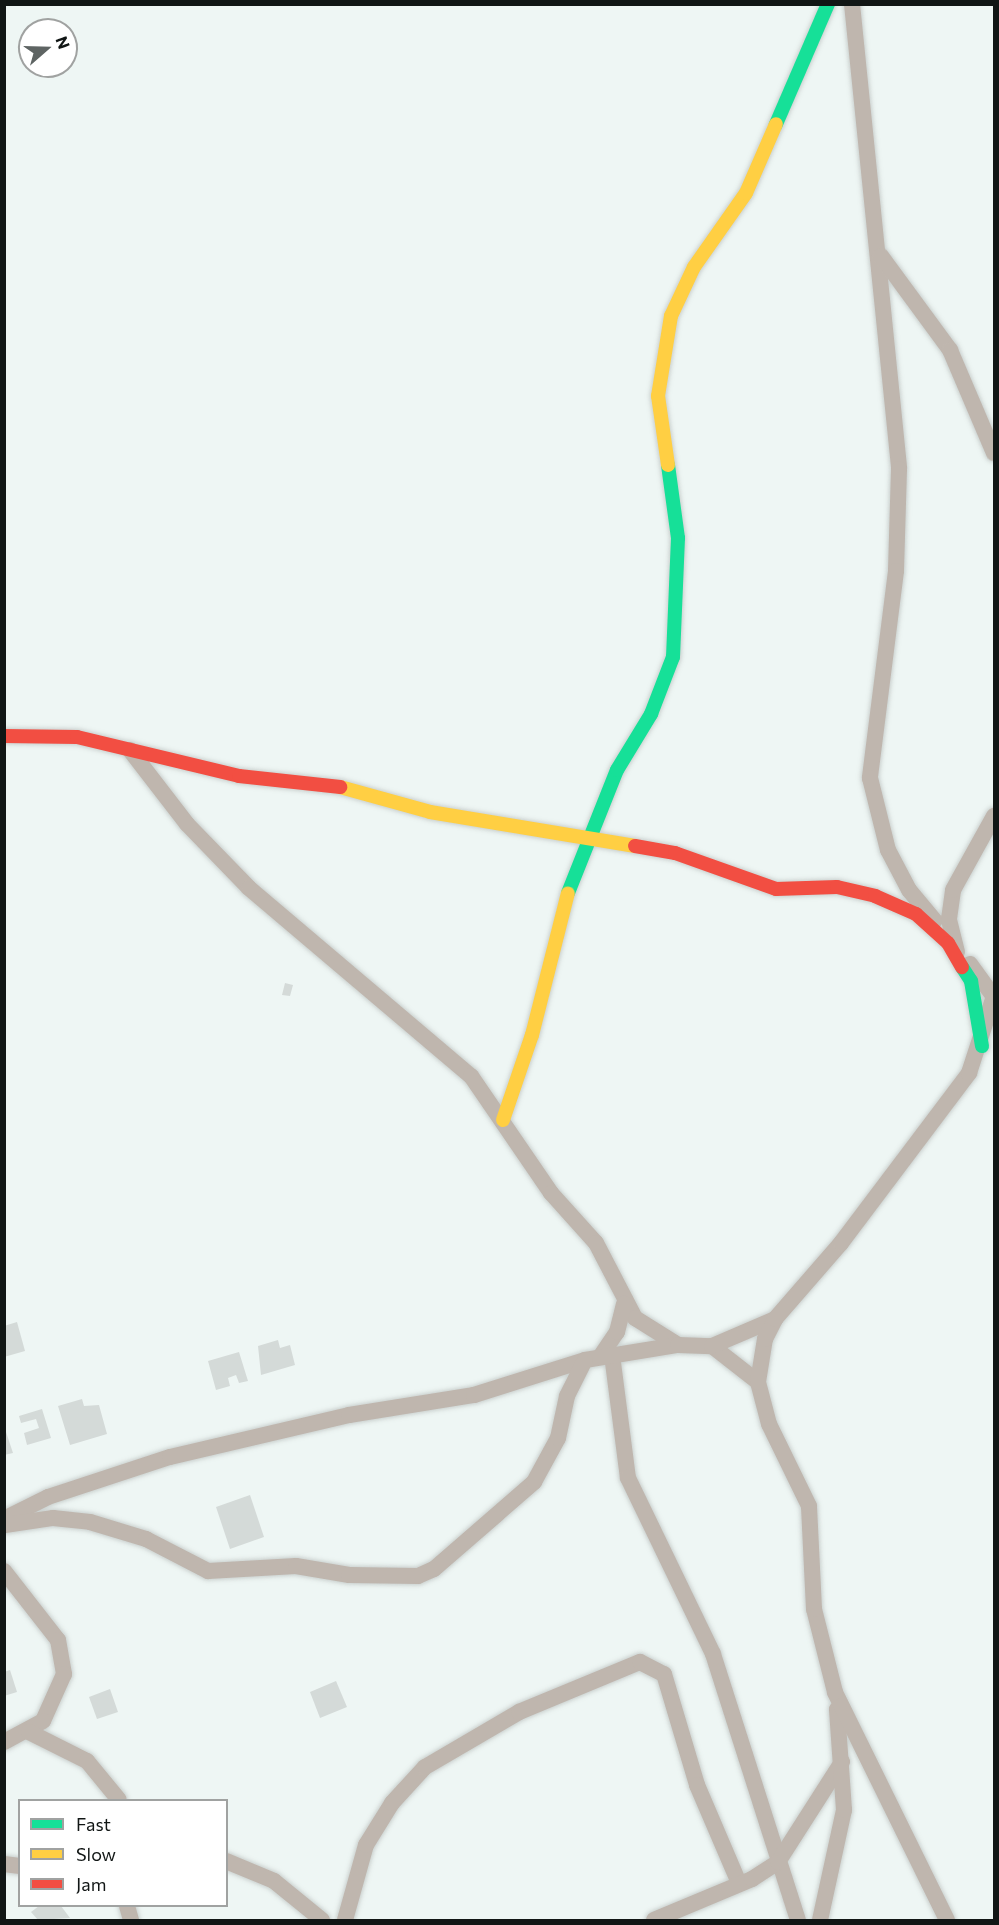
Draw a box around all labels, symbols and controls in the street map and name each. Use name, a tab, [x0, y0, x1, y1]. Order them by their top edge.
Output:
north arrow	[18, 18, 78, 78]
text: N	[53, 33, 74, 51]
legend	[18, 1799, 228, 1907]
text: Fast	[76, 1813, 111, 1835]
text: Slow	[76, 1843, 116, 1865]
text: Jam	[76, 1873, 106, 1895]

